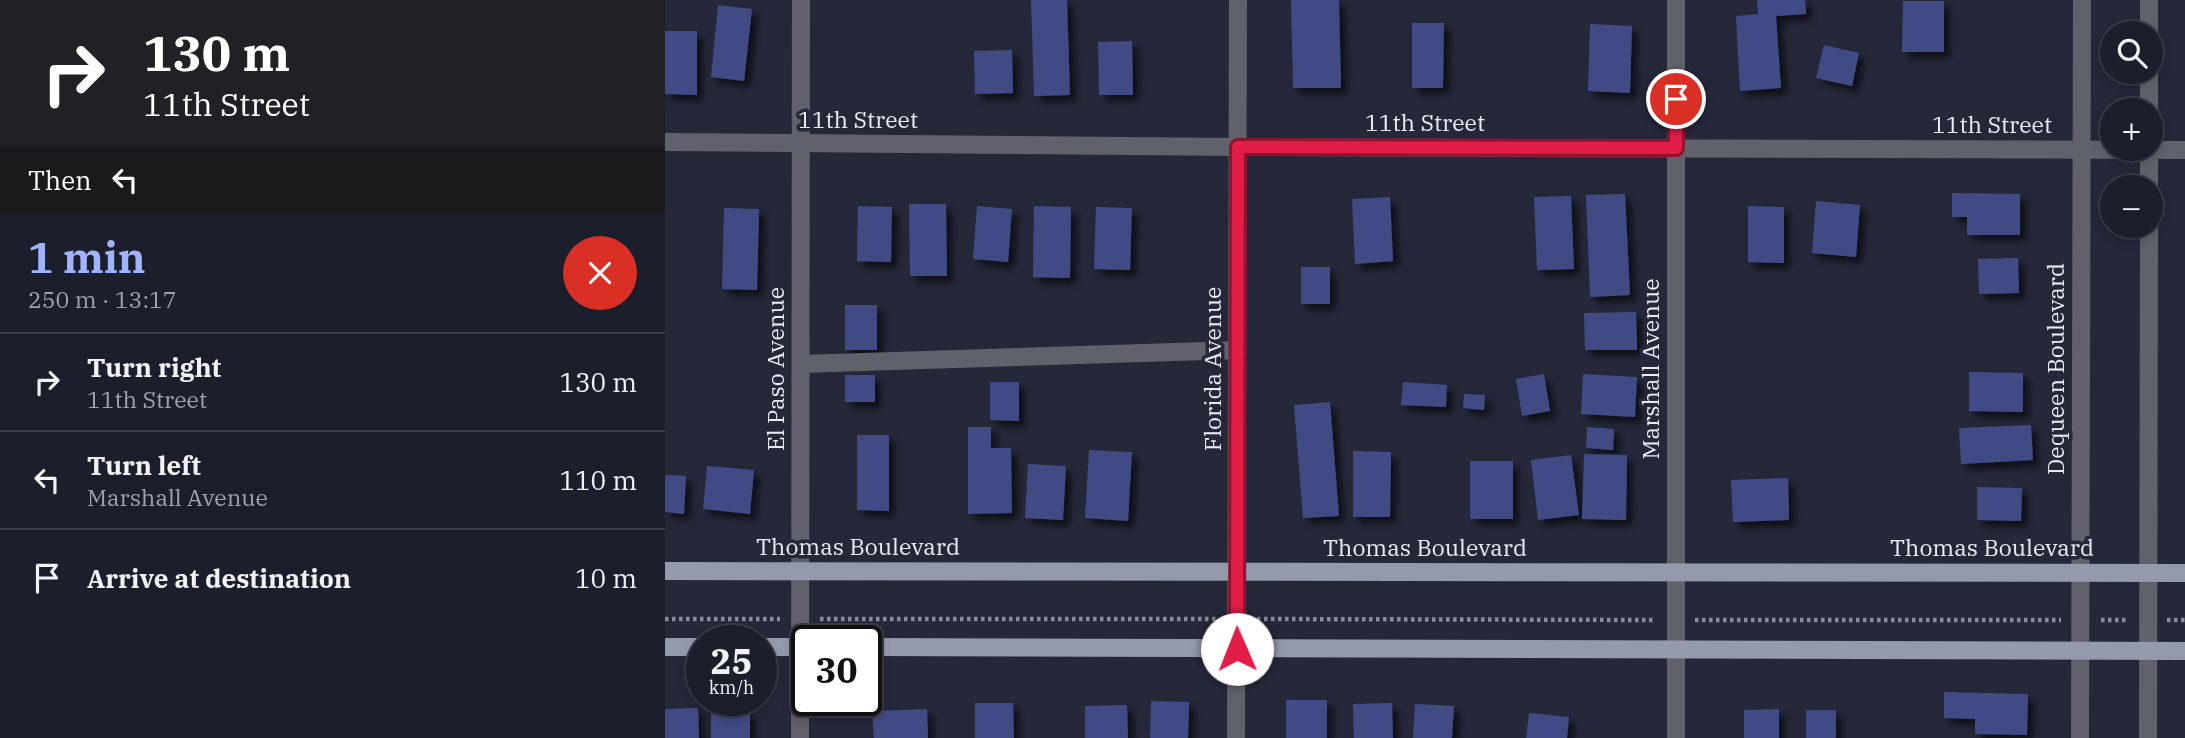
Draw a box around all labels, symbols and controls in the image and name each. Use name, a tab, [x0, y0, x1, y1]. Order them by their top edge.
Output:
text: 130 m	[143, 21, 290, 84]
map controls	[2100, 21, 2163, 238]
button: search	[2100, 21, 2163, 84]
icon: right	[28, 28, 119, 119]
pin	[1646, 69, 1706, 129]
icon: arrive	[1657, 80, 1695, 118]
text: 11th Street	[143, 83, 310, 125]
button: +	[2100, 98, 2163, 161]
street label: 11th Street	[798, 104, 918, 134]
street label: 11th Street	[1365, 107, 1485, 137]
street label: 11th Street	[1932, 109, 2052, 139]
icon: left	[106, 161, 144, 199]
text: Then	[28, 163, 92, 197]
button: −	[2100, 175, 2163, 238]
text: 1 min	[28, 230, 146, 285]
button: close	[563, 236, 637, 310]
street label: Dequeen Boulevard	[2040, 263, 2070, 475]
street label: Marshall Avenue	[1635, 279, 1665, 459]
text: 250 m · 13:17	[28, 284, 177, 314]
street label: El Paso Avenue	[760, 287, 790, 451]
street label: Florida Avenue	[1197, 287, 1227, 451]
text: Turn right	[87, 350, 221, 384]
icon: right	[28, 363, 66, 401]
text: 130 m	[559, 365, 637, 399]
text: 11th Street	[87, 384, 207, 414]
text: Turn left	[87, 448, 201, 482]
icon: left	[28, 461, 66, 499]
text: 110 m	[559, 463, 637, 497]
text: Marshall Avenue	[87, 482, 268, 512]
street label: Thomas Boulevard	[756, 531, 960, 561]
street label: Thomas Boulevard	[1323, 532, 1527, 562]
street label: Thomas Boulevard	[1890, 532, 2094, 562]
icon: arrive	[28, 559, 66, 597]
text: Arrive at destination	[87, 561, 351, 595]
text: 10 m	[575, 561, 637, 595]
position arrow	[1200, 612, 1274, 686]
speed limit sign: 30	[791, 625, 882, 716]
text: 25	[710, 638, 753, 684]
text: km/h	[709, 676, 754, 699]

